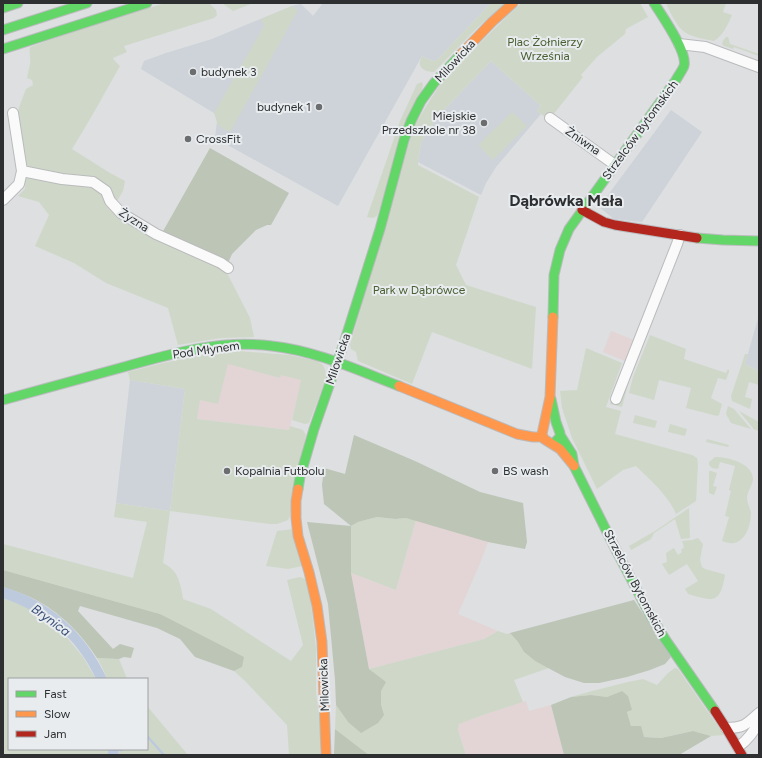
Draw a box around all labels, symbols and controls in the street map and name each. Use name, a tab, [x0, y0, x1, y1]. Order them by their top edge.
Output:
park label: Plac Żołnierzy Września	[507, 35, 583, 63]
street label: Milowicka	[432, 37, 478, 85]
place label: budynek 3	[201, 65, 257, 79]
marker: budynek 3	[188, 67, 198, 77]
street label: Strzelców Bytomskich	[599, 77, 681, 182]
place label: budynek 1	[257, 100, 311, 114]
marker: budynek 1	[314, 102, 324, 112]
place label: Miejskie Przedszkole nr 38	[382, 109, 476, 137]
marker: Miejskie Przedszkole nr 38	[479, 118, 489, 128]
street label: Żniwna	[563, 124, 603, 158]
place label: CrossFit	[196, 132, 241, 146]
marker: CrossFit	[183, 134, 193, 144]
district label: Dąbrówka Mała	[509, 191, 623, 210]
street label: Żyzna	[116, 205, 152, 235]
park label: Park w Dąbrówce	[373, 283, 466, 297]
street label: Milowicka	[323, 332, 353, 386]
street label: Pod Młynem	[172, 338, 240, 362]
place label: Kopalnia Futbolu	[235, 464, 325, 478]
place label: BS wash	[503, 464, 549, 478]
marker: Kopalnia Futbolu	[222, 466, 232, 476]
marker: BS wash	[490, 466, 500, 476]
street label: Strzelców Bytomskich	[601, 527, 669, 639]
water label: Brynica	[29, 601, 74, 639]
street label: Milowicka	[316, 658, 332, 712]
legend	[8, 678, 148, 750]
text: Fast	[44, 687, 67, 701]
text: Slow	[44, 707, 71, 721]
text: Jam	[44, 727, 67, 741]

